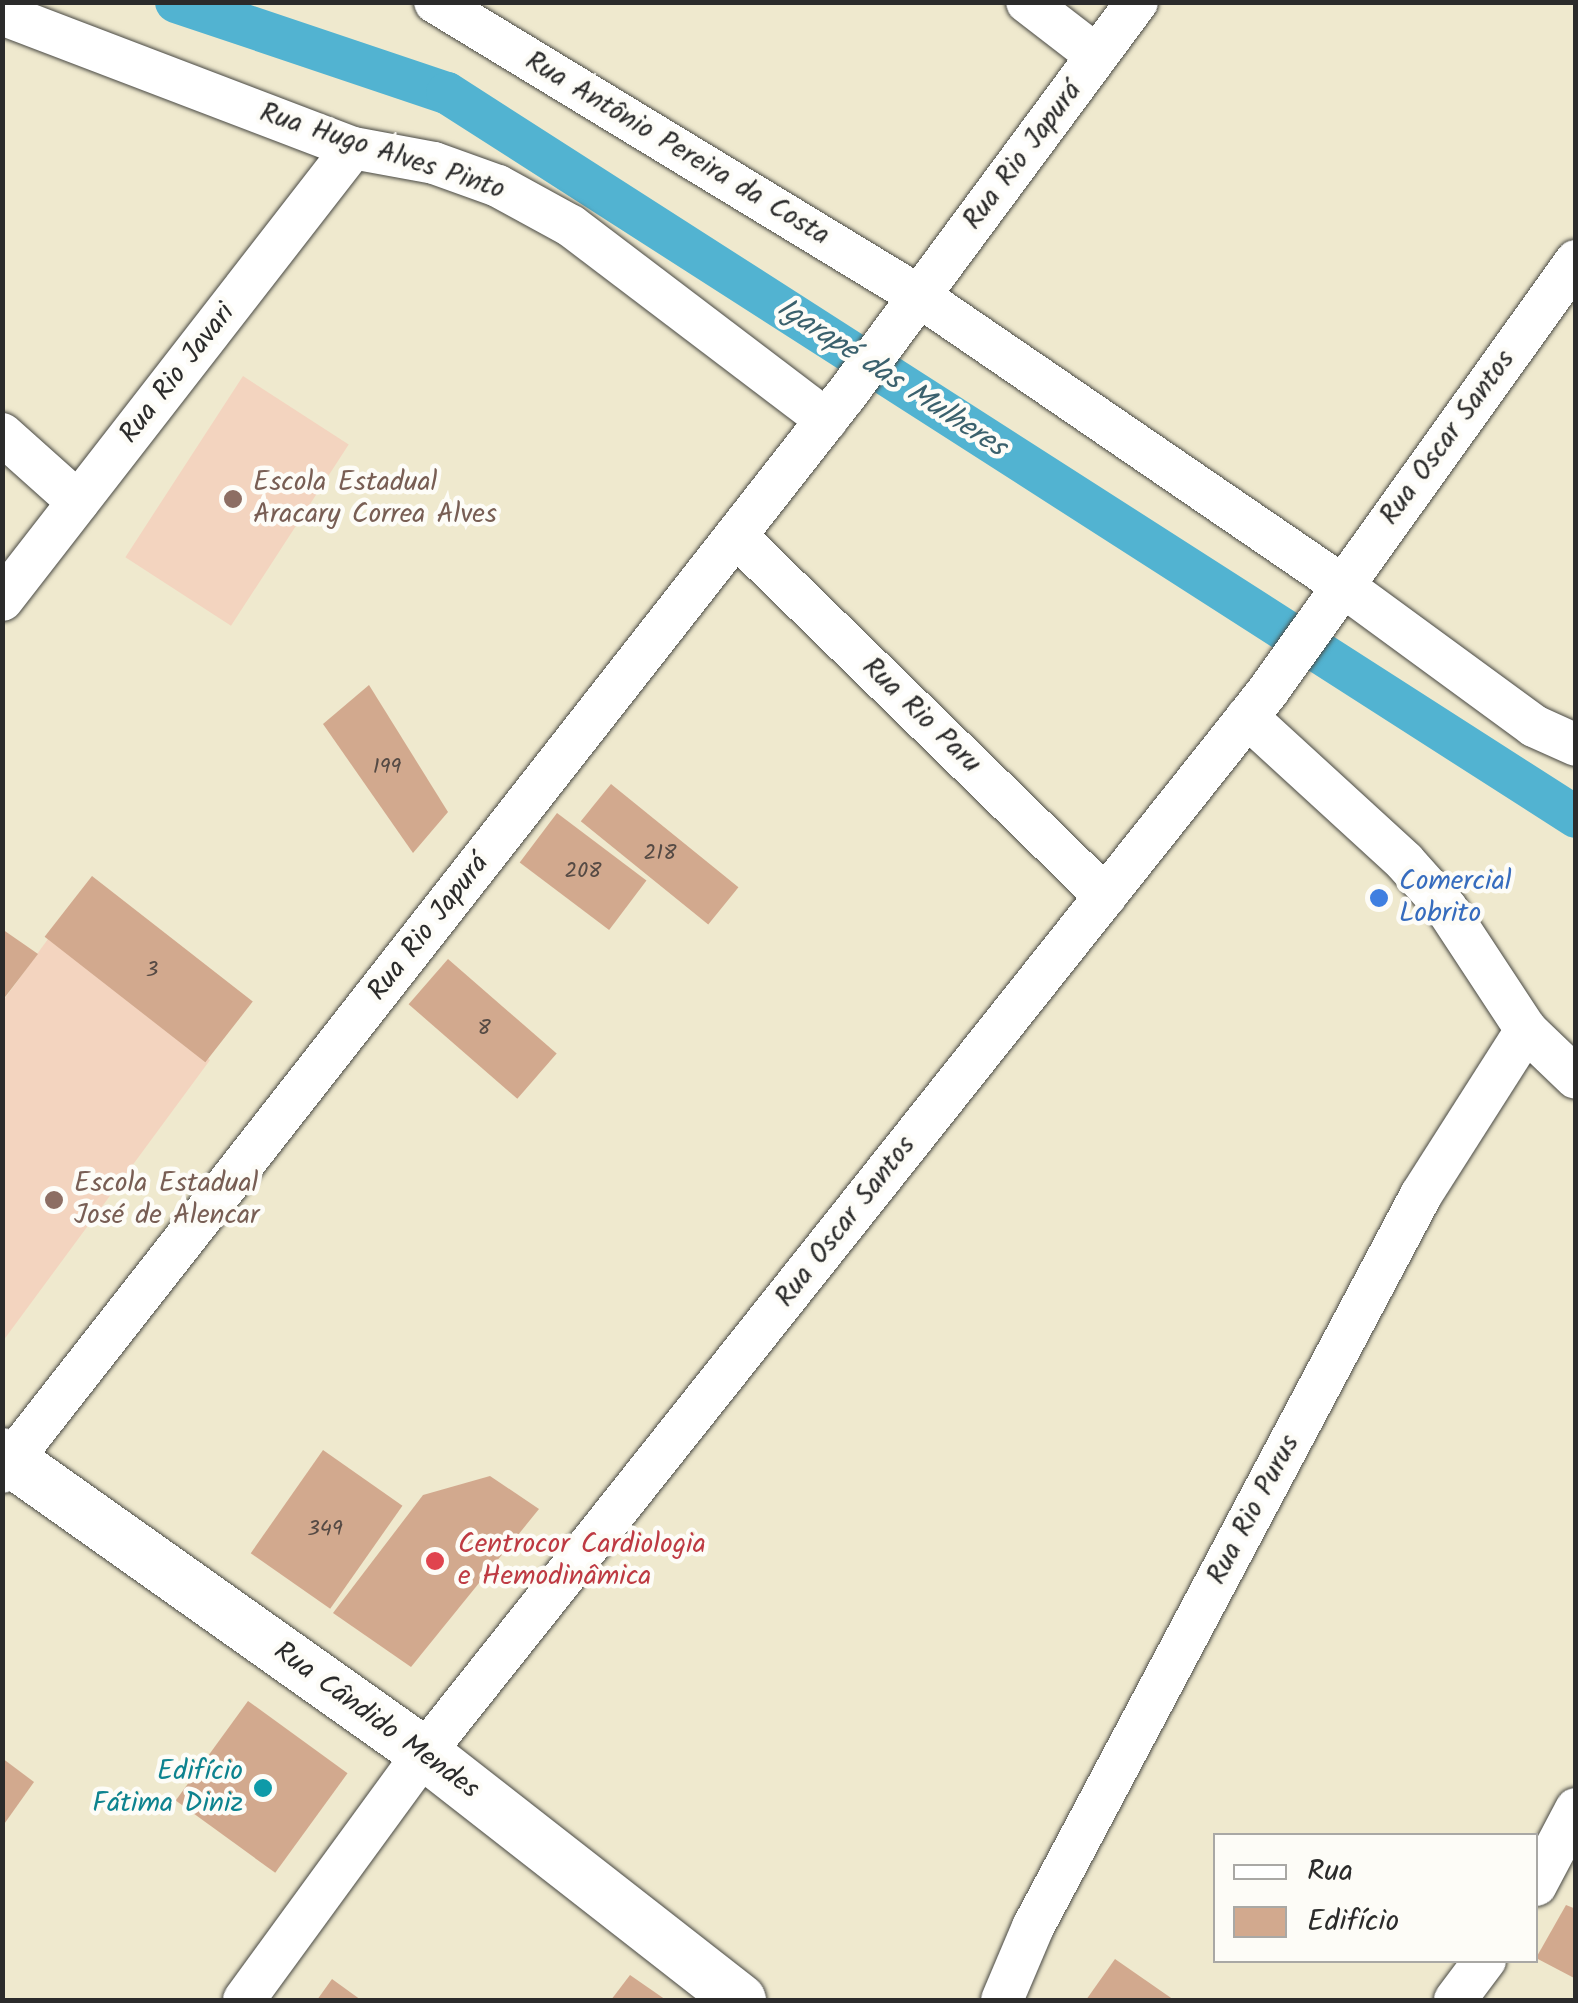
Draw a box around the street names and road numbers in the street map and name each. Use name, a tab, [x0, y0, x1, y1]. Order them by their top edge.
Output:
street label: Rua Antônio Pereira da Costa	[519, 45, 835, 253]
street label: Rua Rio Japurá	[956, 75, 1090, 237]
street label: Rua Hugo Alves Pinto	[255, 97, 509, 207]
street label: Rua Rio Javari	[113, 297, 243, 451]
street label: Rua Oscar Santos	[1373, 344, 1523, 532]
street label: Rua Rio Paru	[855, 651, 987, 781]
street label: Rua Rio Japurá	[361, 848, 497, 1008]
street label: Rua Oscar Santos	[769, 1130, 923, 1314]
street label: Rua Rio Purus	[1201, 1430, 1307, 1590]
street label: Rua Cândido Mendes	[267, 1635, 485, 1807]

